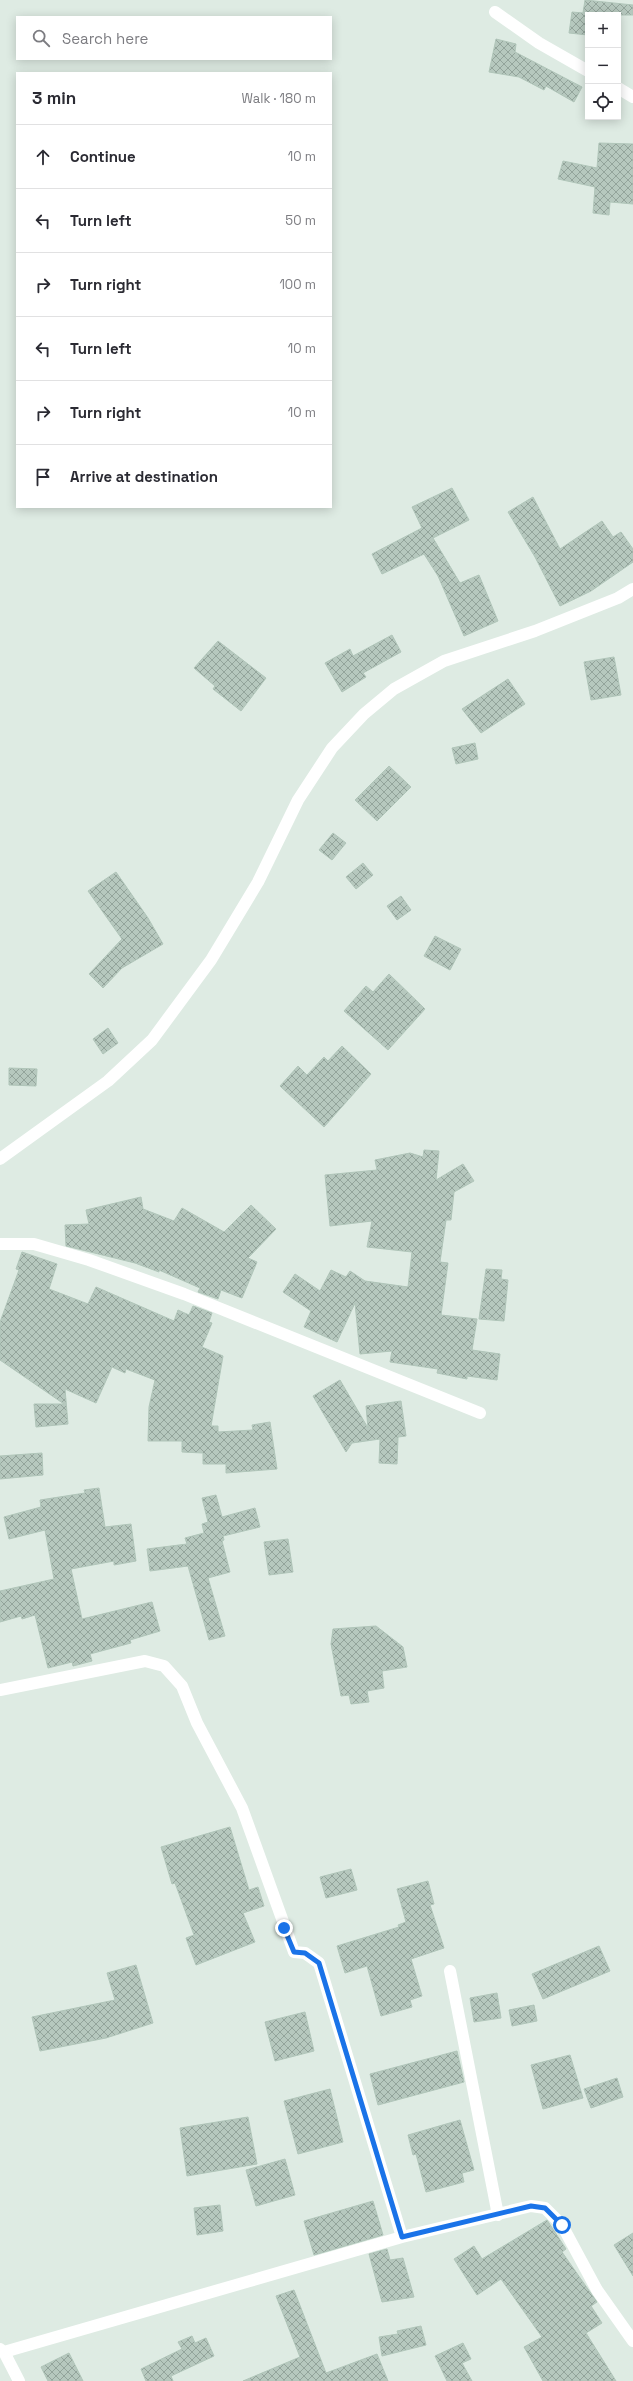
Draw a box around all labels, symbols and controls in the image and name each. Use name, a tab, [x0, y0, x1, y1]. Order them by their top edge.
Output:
map controls	[585, 12, 621, 120]
button: +	[585, 12, 621, 48]
search box	[16, 16, 332, 60]
icon: search	[30, 27, 52, 49]
text: Search here	[62, 29, 148, 48]
button: −	[585, 48, 621, 84]
button: locate	[585, 84, 621, 120]
text: 3 min	[32, 87, 76, 109]
text: Walk · 180 m	[242, 90, 316, 107]
icon: ahead	[32, 146, 54, 168]
text: Continue	[70, 147, 136, 166]
text: 10 m	[288, 148, 316, 165]
icon: left	[32, 210, 54, 232]
text: Turn left	[70, 211, 132, 230]
text: 50 m	[285, 212, 316, 229]
icon: right	[32, 274, 54, 296]
text: Turn right	[70, 275, 141, 294]
text: 100 m	[279, 276, 316, 293]
icon: left	[32, 338, 54, 360]
text: Turn left	[70, 339, 132, 358]
text: 10 m	[288, 340, 316, 357]
icon: right	[32, 402, 54, 424]
text: Turn right	[70, 403, 141, 422]
text: 10 m	[288, 404, 316, 421]
icon: arrive	[32, 466, 54, 488]
text: Arrive at destination	[70, 467, 218, 486]
route end	[275, 1919, 293, 1937]
route start	[553, 2216, 571, 2234]

